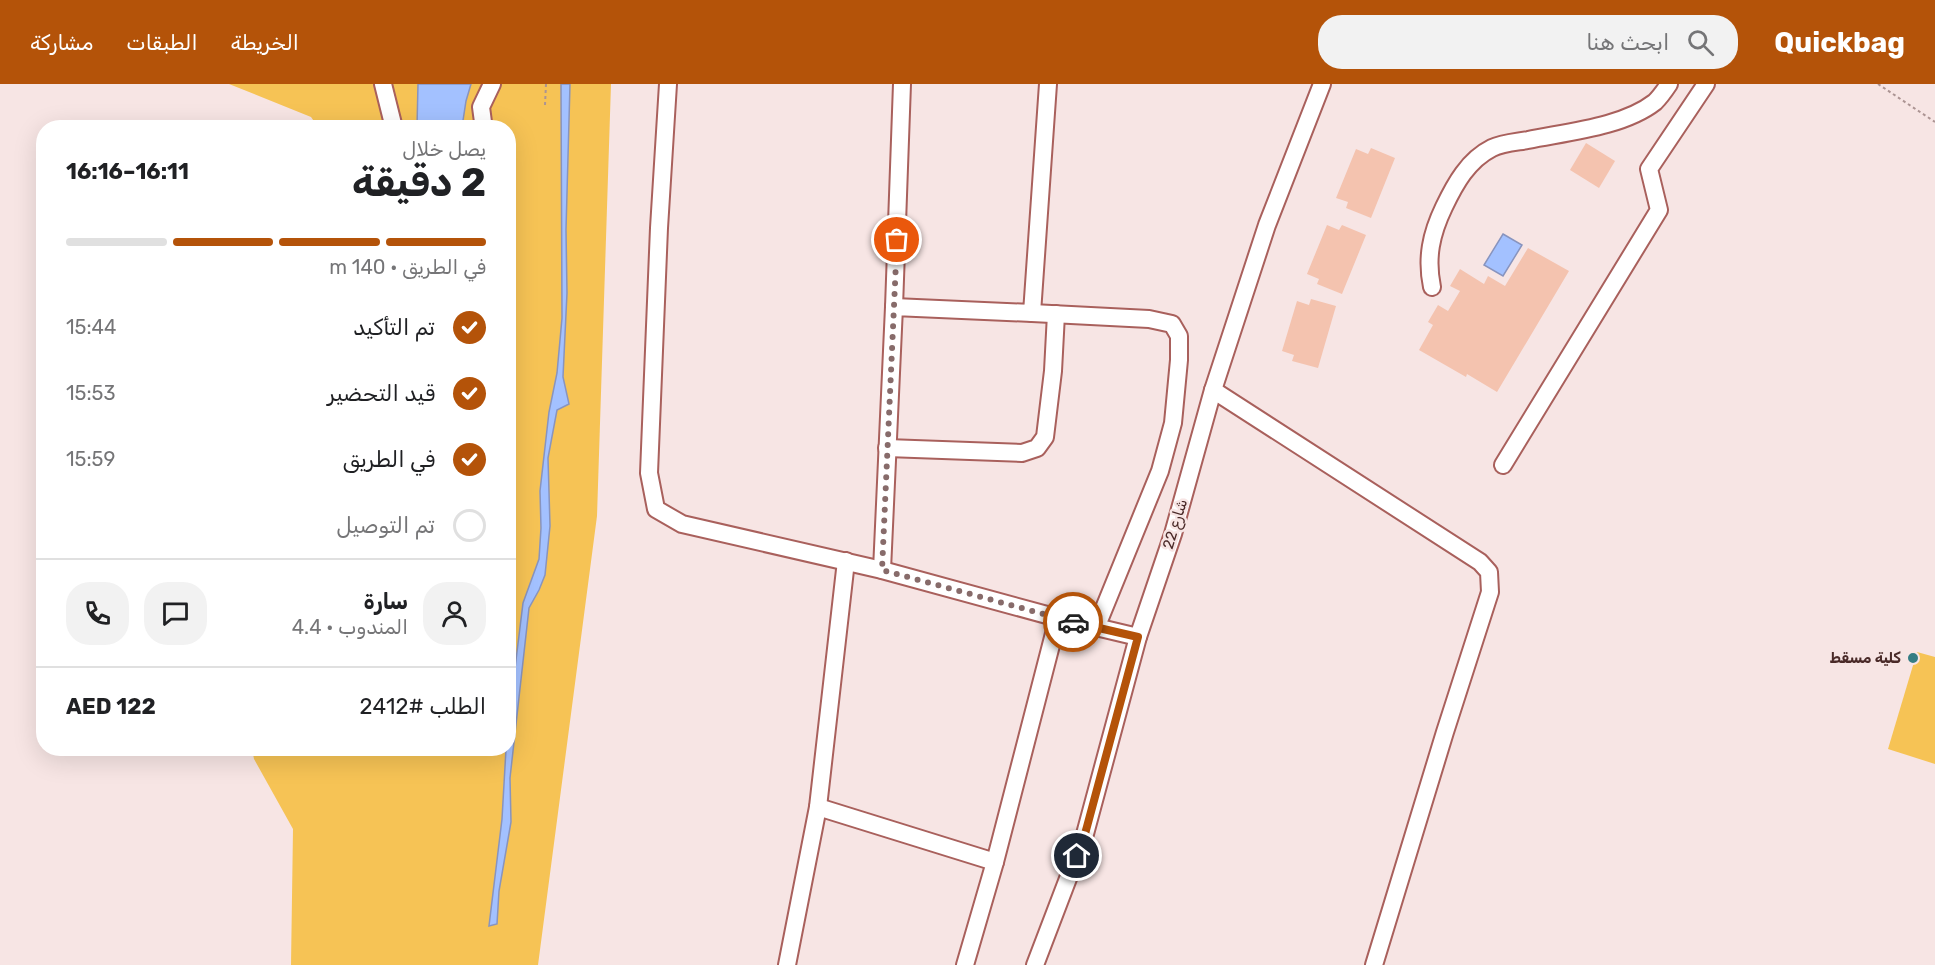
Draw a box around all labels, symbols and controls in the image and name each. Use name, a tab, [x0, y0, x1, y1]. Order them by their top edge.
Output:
search box	[1318, 15, 1738, 69]
icon: search	[1684, 26, 1717, 59]
text: Quickbag	[1774, 26, 1905, 59]
text: ابحث هنا	[1586, 29, 1669, 56]
text: مشاركة	[30, 30, 93, 55]
text: الطبقات	[126, 30, 198, 55]
text: الخريطة	[231, 30, 299, 55]
text: يصل خلال	[402, 137, 486, 161]
text: 16:11–16:16	[66, 158, 189, 185]
text: 2 دقيقة	[352, 160, 486, 206]
pin	[871, 214, 922, 265]
icon: bag	[880, 223, 913, 256]
text: في الطريق · 140 m	[329, 255, 486, 279]
icon: check	[453, 311, 486, 344]
text: تم التأكيد	[353, 314, 435, 341]
text: 15:44	[66, 315, 116, 339]
icon: check	[453, 377, 486, 410]
text: قيد التحضير	[327, 380, 435, 407]
text: 15:53	[66, 381, 115, 405]
icon: check	[453, 443, 486, 476]
text: في الطريق	[343, 446, 435, 473]
text: 15:59	[66, 447, 115, 471]
street label: شارع 22	[1159, 497, 1193, 552]
text: تم التوصيل	[336, 512, 435, 539]
button: phone	[66, 582, 129, 645]
button: chat	[144, 582, 207, 645]
button: person	[423, 582, 486, 645]
text: سارة	[363, 588, 408, 615]
courier	[1043, 592, 1103, 652]
icon: car	[1057, 606, 1090, 639]
text: المندوب · 4.4	[292, 615, 408, 639]
place label: كلية مسقط	[1829, 649, 1901, 667]
marker: كلية مسقط	[1906, 651, 1920, 665]
text: AED 122	[66, 693, 156, 720]
text: الطلب #2412	[360, 693, 486, 720]
pin	[1051, 830, 1102, 881]
icon: home	[1060, 839, 1093, 872]

